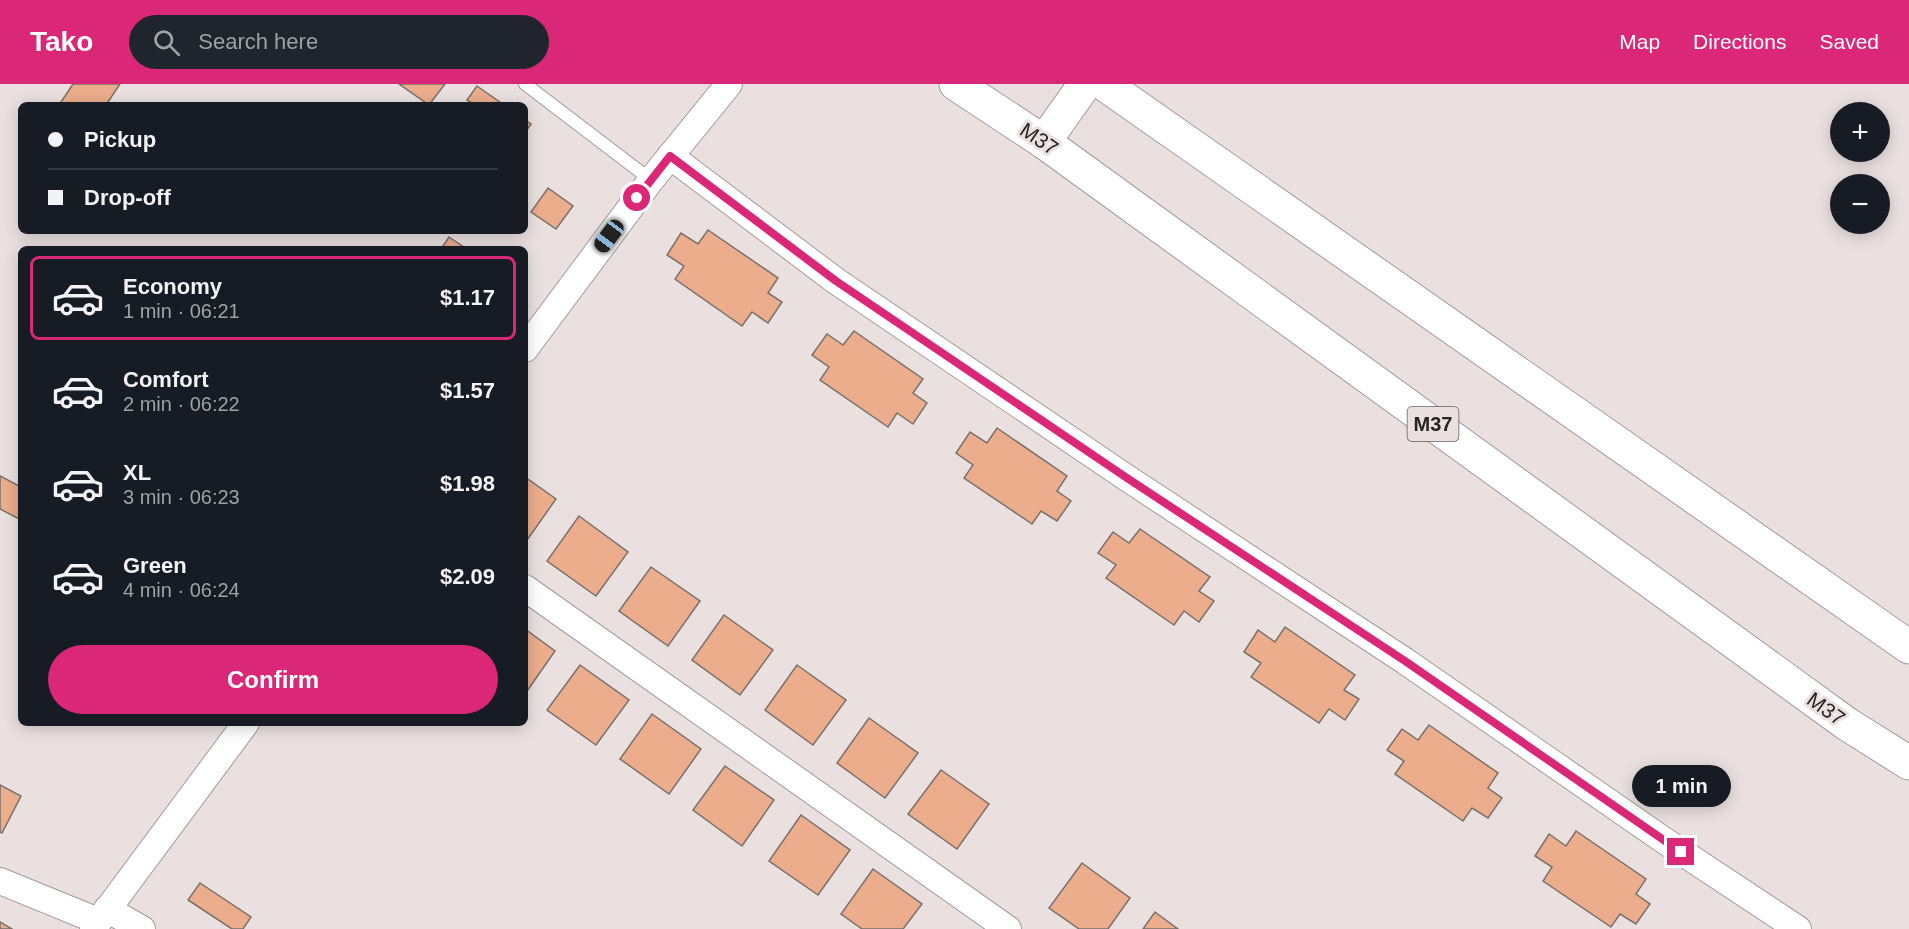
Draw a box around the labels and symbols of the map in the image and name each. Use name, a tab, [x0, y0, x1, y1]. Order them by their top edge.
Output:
street label: M37	[1016, 118, 1063, 160]
route start	[623, 184, 650, 211]
car	[591, 216, 627, 256]
road number: M37	[1408, 407, 1458, 441]
street label: M37	[1803, 687, 1850, 730]
callout: 1 min	[1632, 765, 1730, 807]
route end	[1667, 838, 1694, 865]

